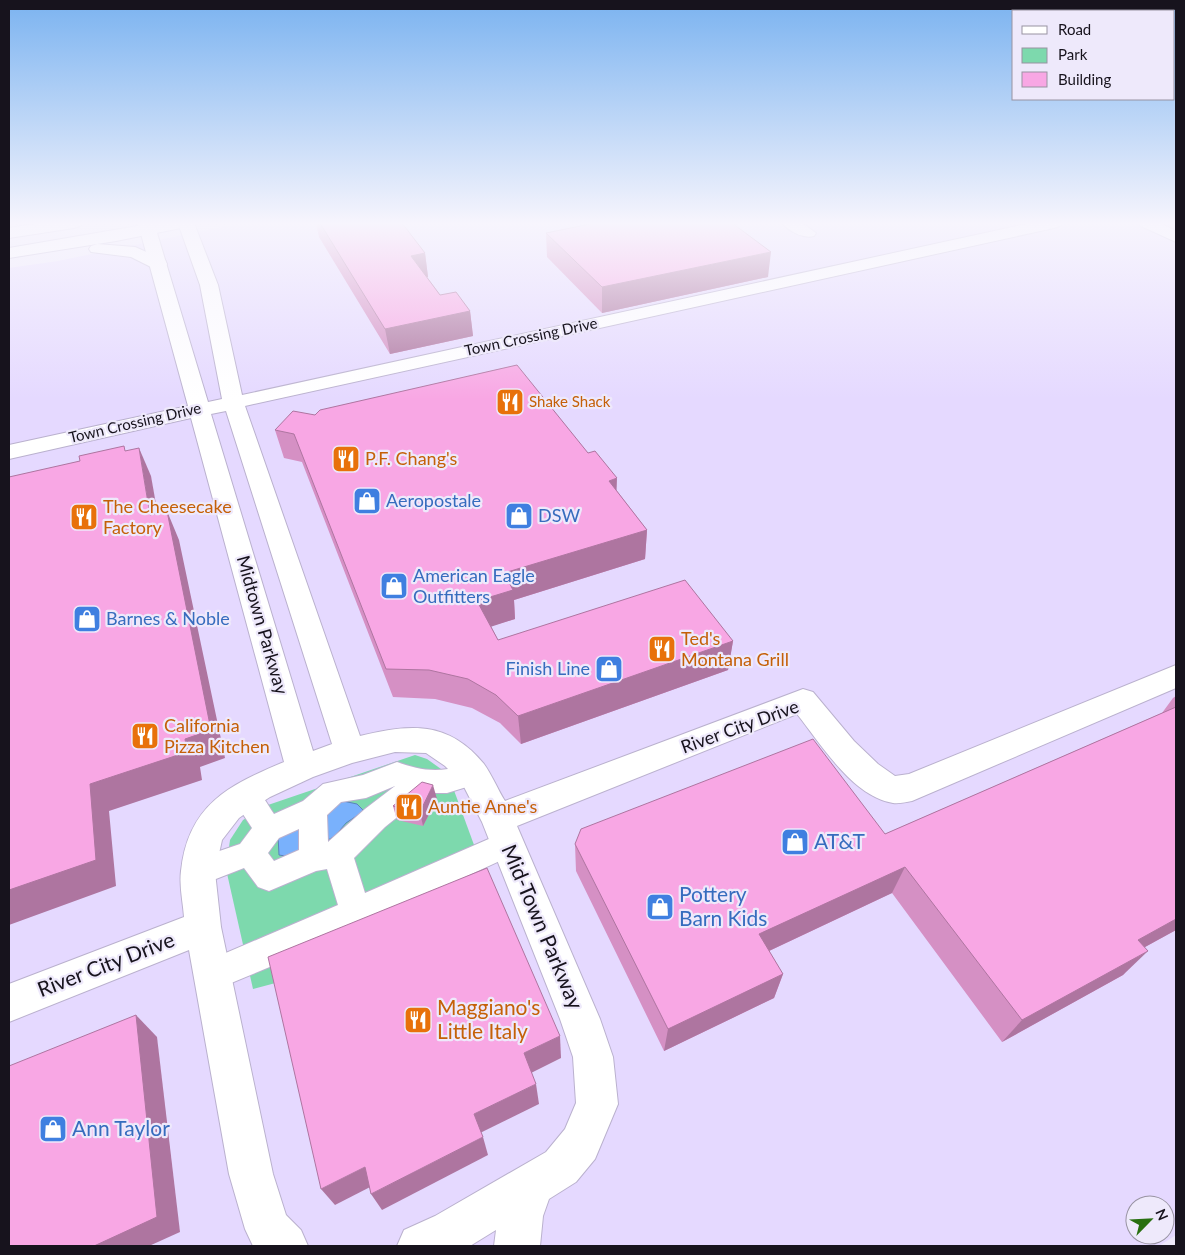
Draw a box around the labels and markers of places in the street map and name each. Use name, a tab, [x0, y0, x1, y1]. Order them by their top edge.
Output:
restaurant icon: Shake Shack	[495, 387, 525, 417]
place label: Shake Shack	[529, 392, 611, 410]
restaurant icon: P.F. Chang's	[331, 444, 361, 474]
place label: P.F. Chang's	[365, 447, 458, 469]
shop icon: Aeropostale	[352, 486, 382, 516]
place label: Aeropostale	[386, 489, 481, 511]
place label: The Cheesecake Factory	[103, 495, 232, 538]
shop icon: DSW	[504, 501, 534, 531]
restaurant icon: The Cheesecake Factory	[69, 502, 99, 532]
place label: DSW	[538, 504, 580, 526]
place label: American Eagle Outfitters	[413, 564, 535, 607]
shop icon: American Eagle Outfitters	[379, 571, 409, 601]
shop icon: Barnes & Noble	[72, 604, 102, 634]
place label: Barnes & Noble	[106, 607, 230, 629]
place label: Ted's Montana Grill	[681, 627, 789, 670]
restaurant icon: Ted's Montana Grill	[647, 634, 677, 664]
shop icon: Finish Line	[594, 654, 624, 684]
place label: Finish Line	[506, 657, 590, 679]
place label: California Pizza Kitchen	[164, 714, 270, 757]
restaurant icon: California Pizza Kitchen	[130, 721, 160, 751]
restaurant icon: Auntie Anne's	[394, 792, 424, 822]
place label: Auntie Anne's	[428, 795, 537, 817]
shop icon: AT&T	[780, 827, 810, 857]
place label: AT&T	[814, 828, 865, 853]
place label: Pottery Barn Kids	[679, 881, 767, 930]
shop icon: Pottery Barn Kids	[645, 892, 675, 922]
place label: Maggiano's Little Italy	[437, 994, 540, 1043]
restaurant icon: Maggiano's Little Italy	[403, 1005, 433, 1035]
shop icon: Ann Taylor	[38, 1114, 68, 1144]
place label: Ann Taylor	[72, 1115, 170, 1140]

